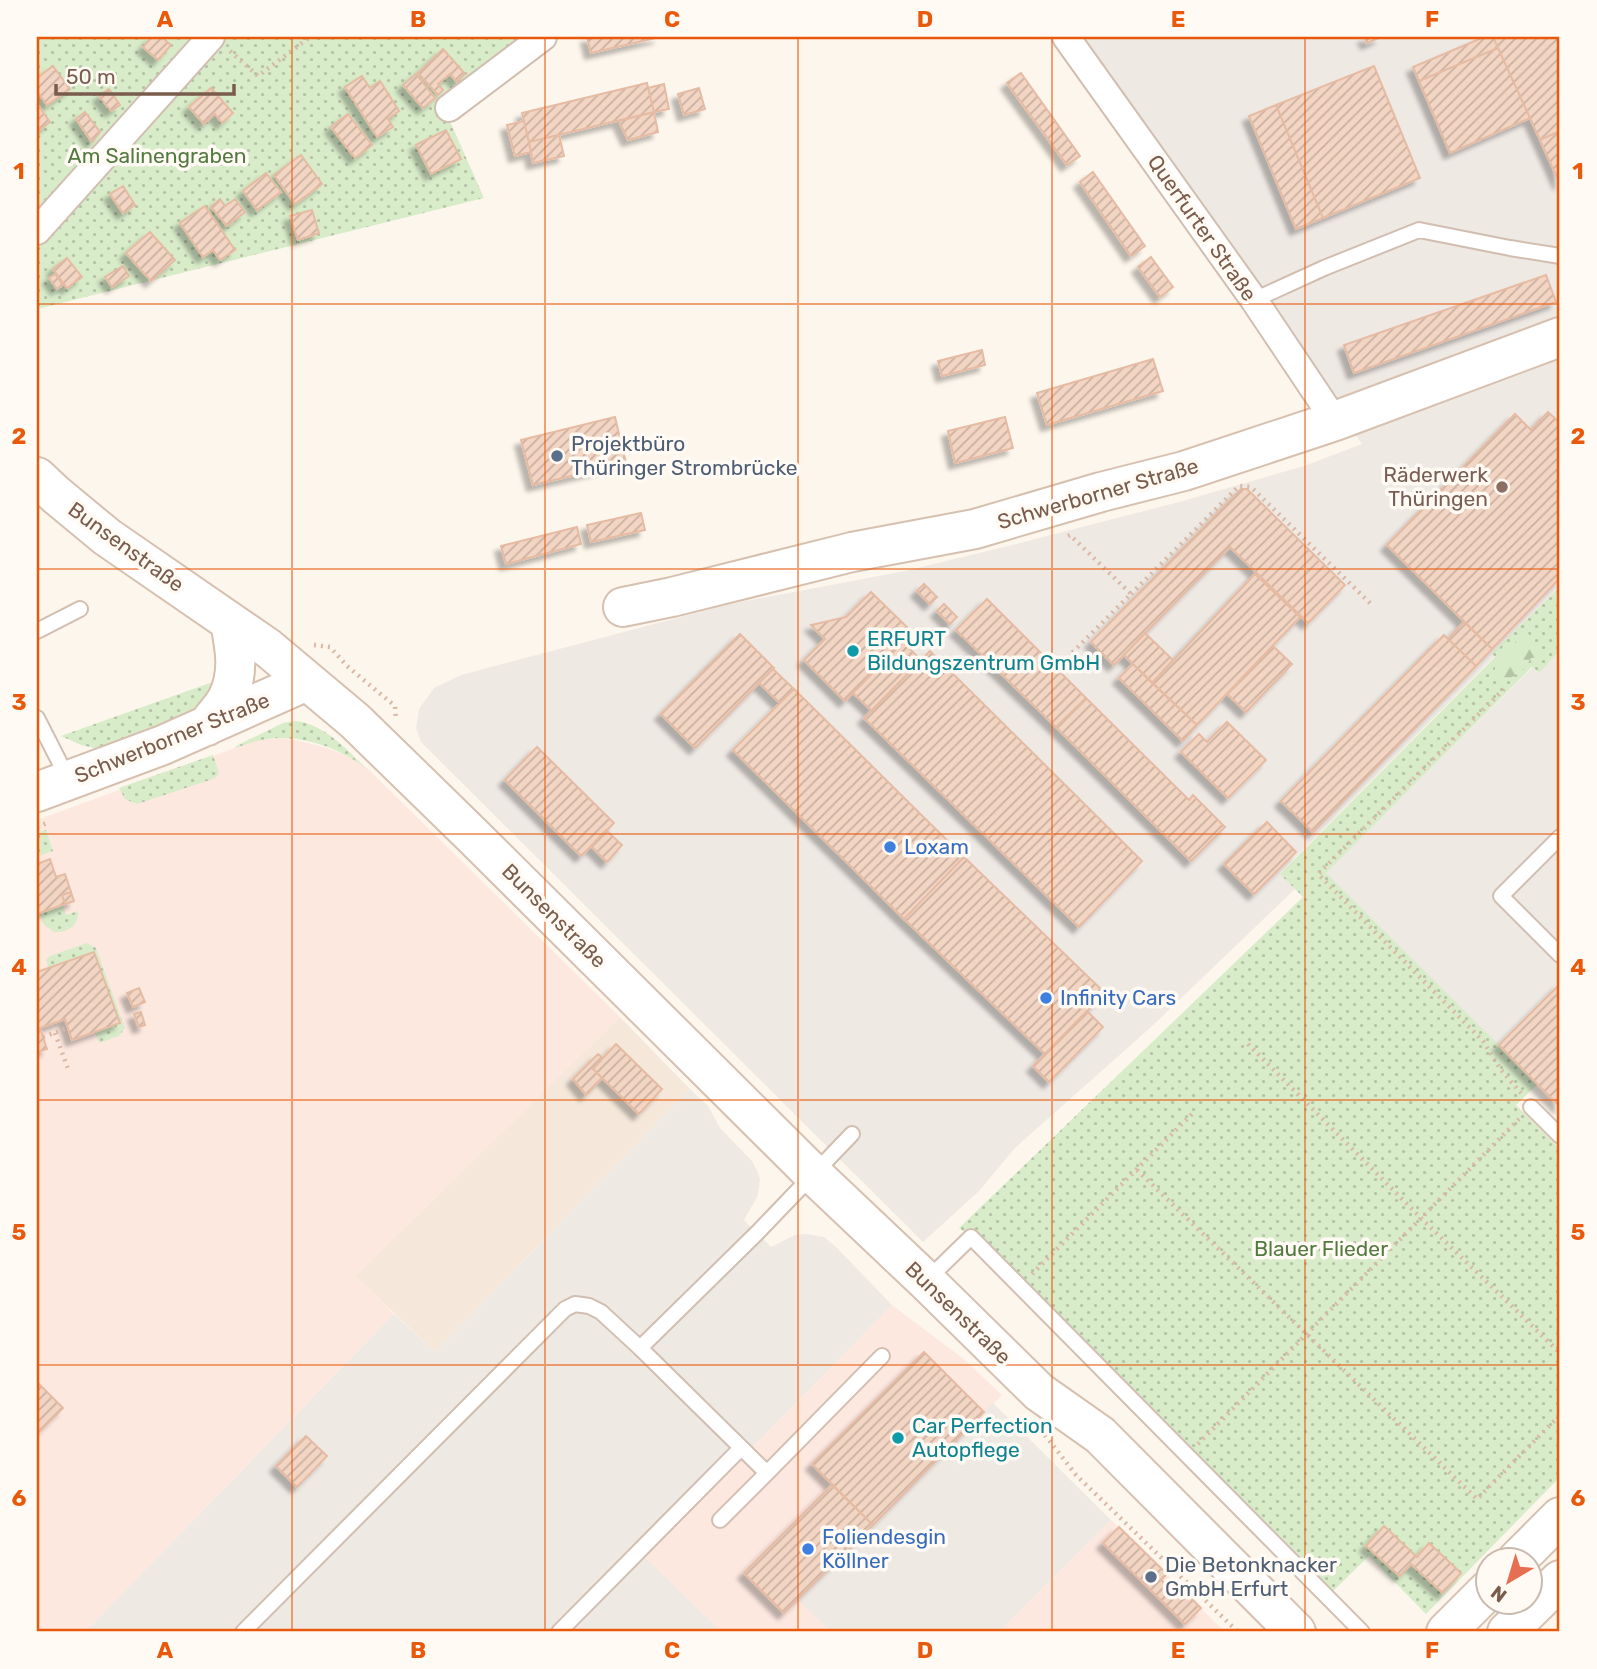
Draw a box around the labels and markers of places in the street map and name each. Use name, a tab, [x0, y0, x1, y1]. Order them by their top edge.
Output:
place label: Projektbüro Thüringer Strombrücke	[571, 431, 797, 480]
marker: Projektbüro Thüringer Strombrücke	[549, 448, 565, 464]
place label: Räderwerk Thüringen	[1383, 462, 1488, 511]
marker: Räderwerk Thüringen	[1494, 479, 1510, 495]
place label: ERFURT Bildungszentrum GmbH	[867, 626, 1100, 675]
marker: ERFURT Bildungszentrum GmbH	[845, 643, 861, 659]
place label: Loxam	[904, 834, 969, 859]
marker: Loxam	[882, 839, 898, 855]
place label: Infinity Cars	[1060, 985, 1176, 1010]
marker: Infinity Cars	[1038, 990, 1054, 1006]
place label: Car Perfection Autopflege	[912, 1413, 1053, 1462]
marker: Car Perfection Autopflege	[890, 1430, 906, 1446]
place label: Foliendesgin Köllner	[822, 1524, 946, 1573]
marker: Foliendesgin Köllner	[800, 1541, 816, 1557]
place label: Die Betonknacker GmbH Erfurt	[1165, 1552, 1337, 1601]
marker: Die Betonknacker GmbH Erfurt	[1143, 1569, 1159, 1585]

